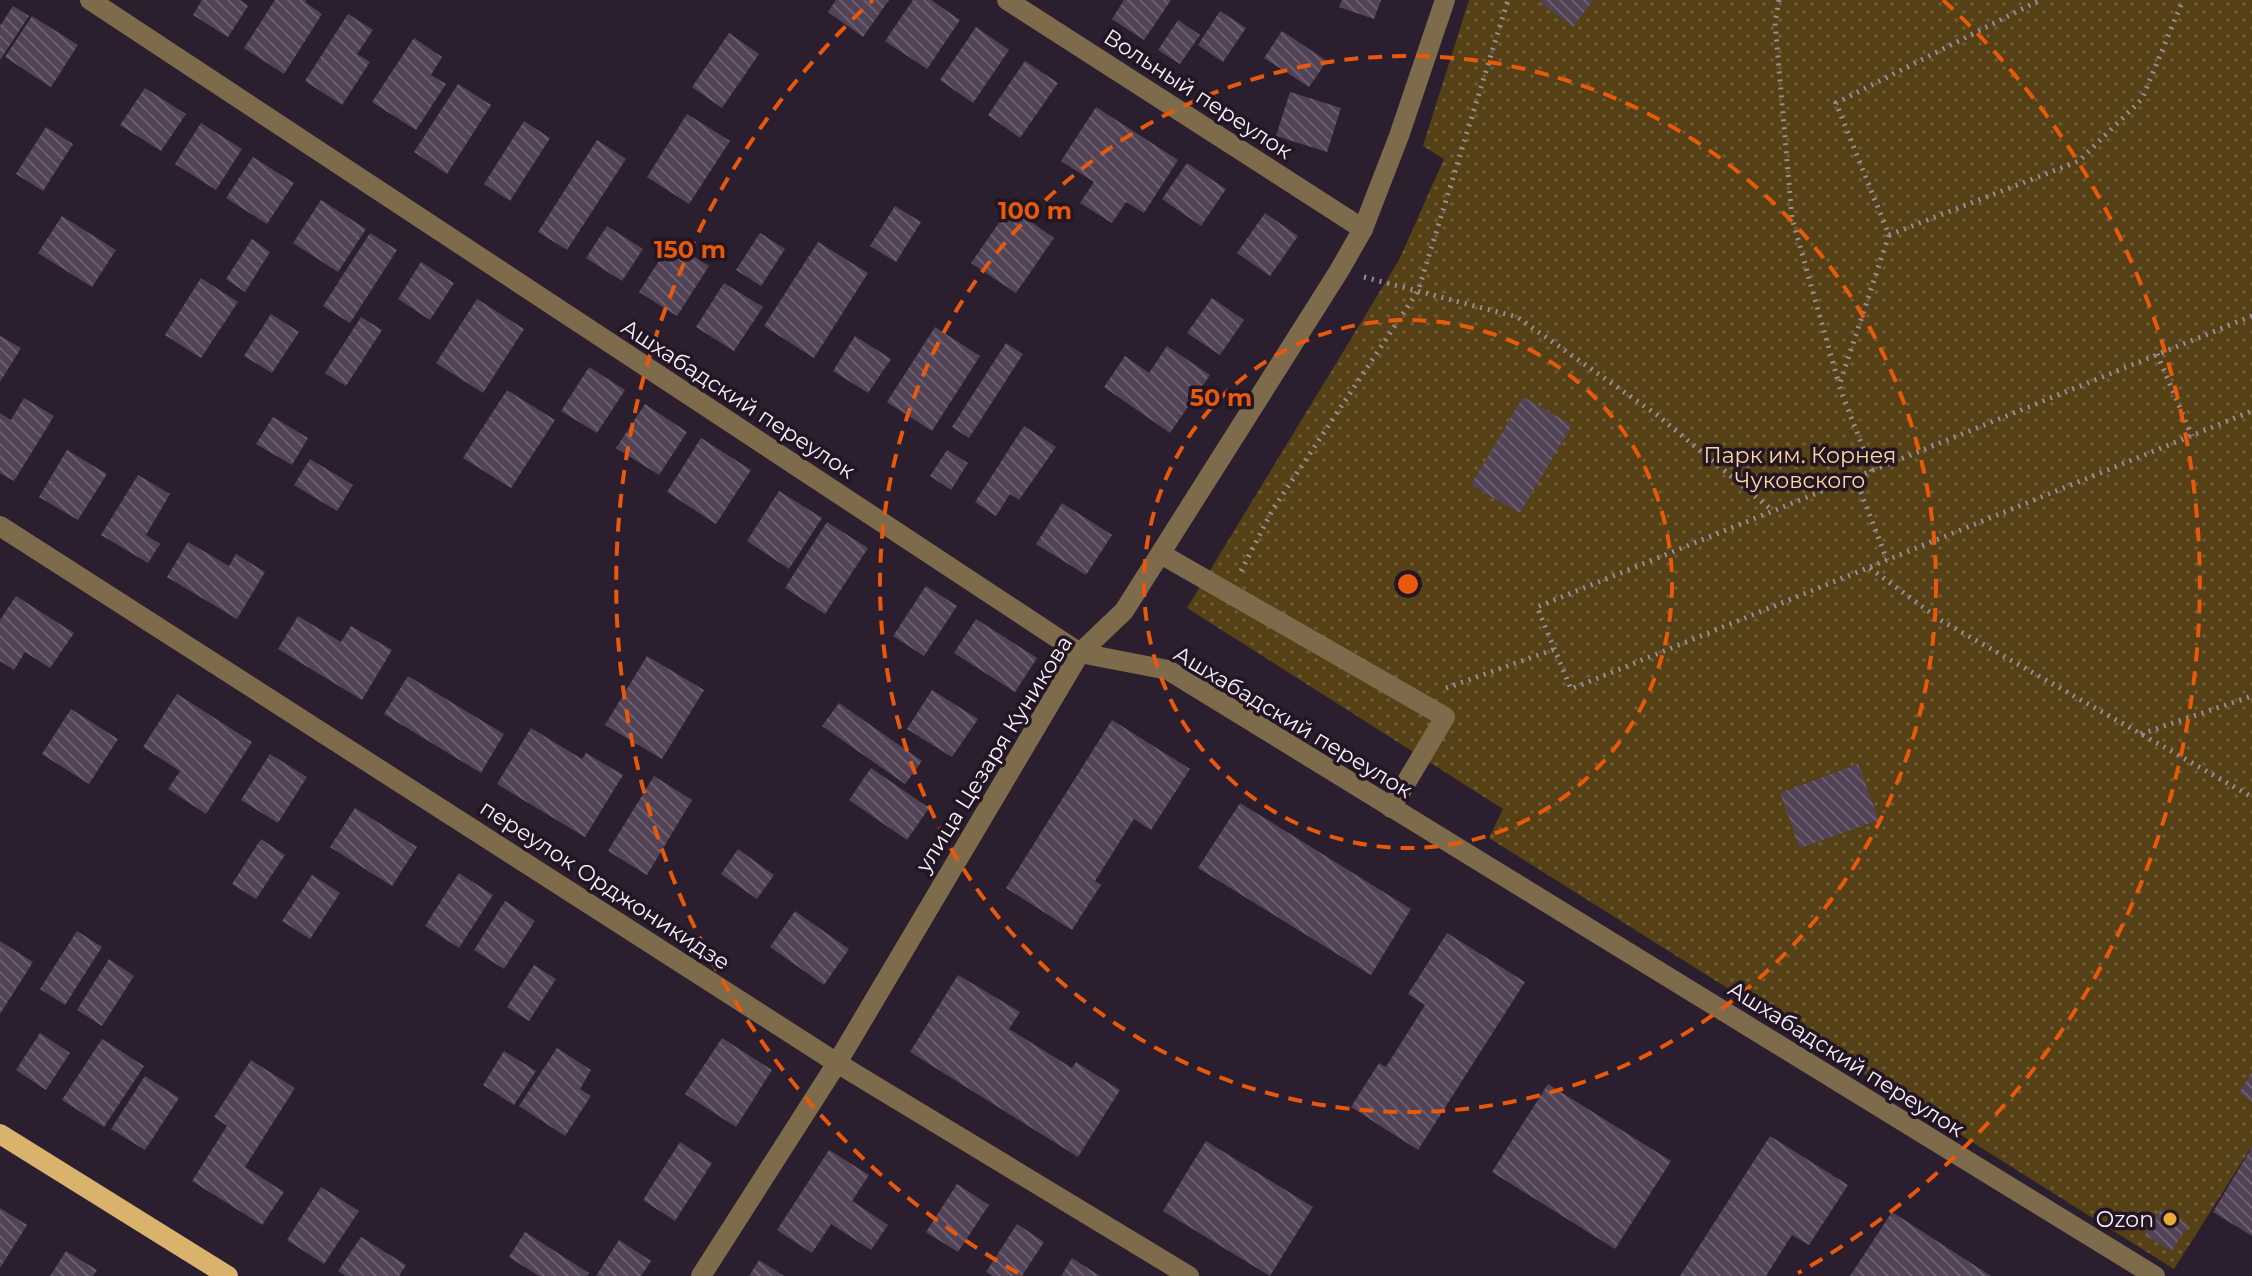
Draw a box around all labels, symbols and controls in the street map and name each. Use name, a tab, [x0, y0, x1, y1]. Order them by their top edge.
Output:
street label: Вольный переулок	[1099, 23, 1297, 165]
text: 100 m	[998, 196, 1072, 225]
text: 150 m	[654, 235, 726, 264]
street label: Ашхабадский переулок	[616, 313, 860, 485]
text: 50 m	[1190, 383, 1252, 412]
park label: Парк им. Корнея Чуковского	[1704, 442, 1896, 494]
centre of rings	[1394, 570, 1422, 598]
street label: улица Цезаря Куникова	[909, 631, 1078, 878]
street label: Ашхабадский переулок	[1169, 640, 1417, 804]
street label: переулок Орджоникидзе	[475, 794, 735, 976]
street label: Ашхабадский переулок	[1723, 975, 1969, 1143]
place label: Ozon	[2096, 1206, 2154, 1233]
marker: Ozon	[2161, 1210, 2179, 1228]

